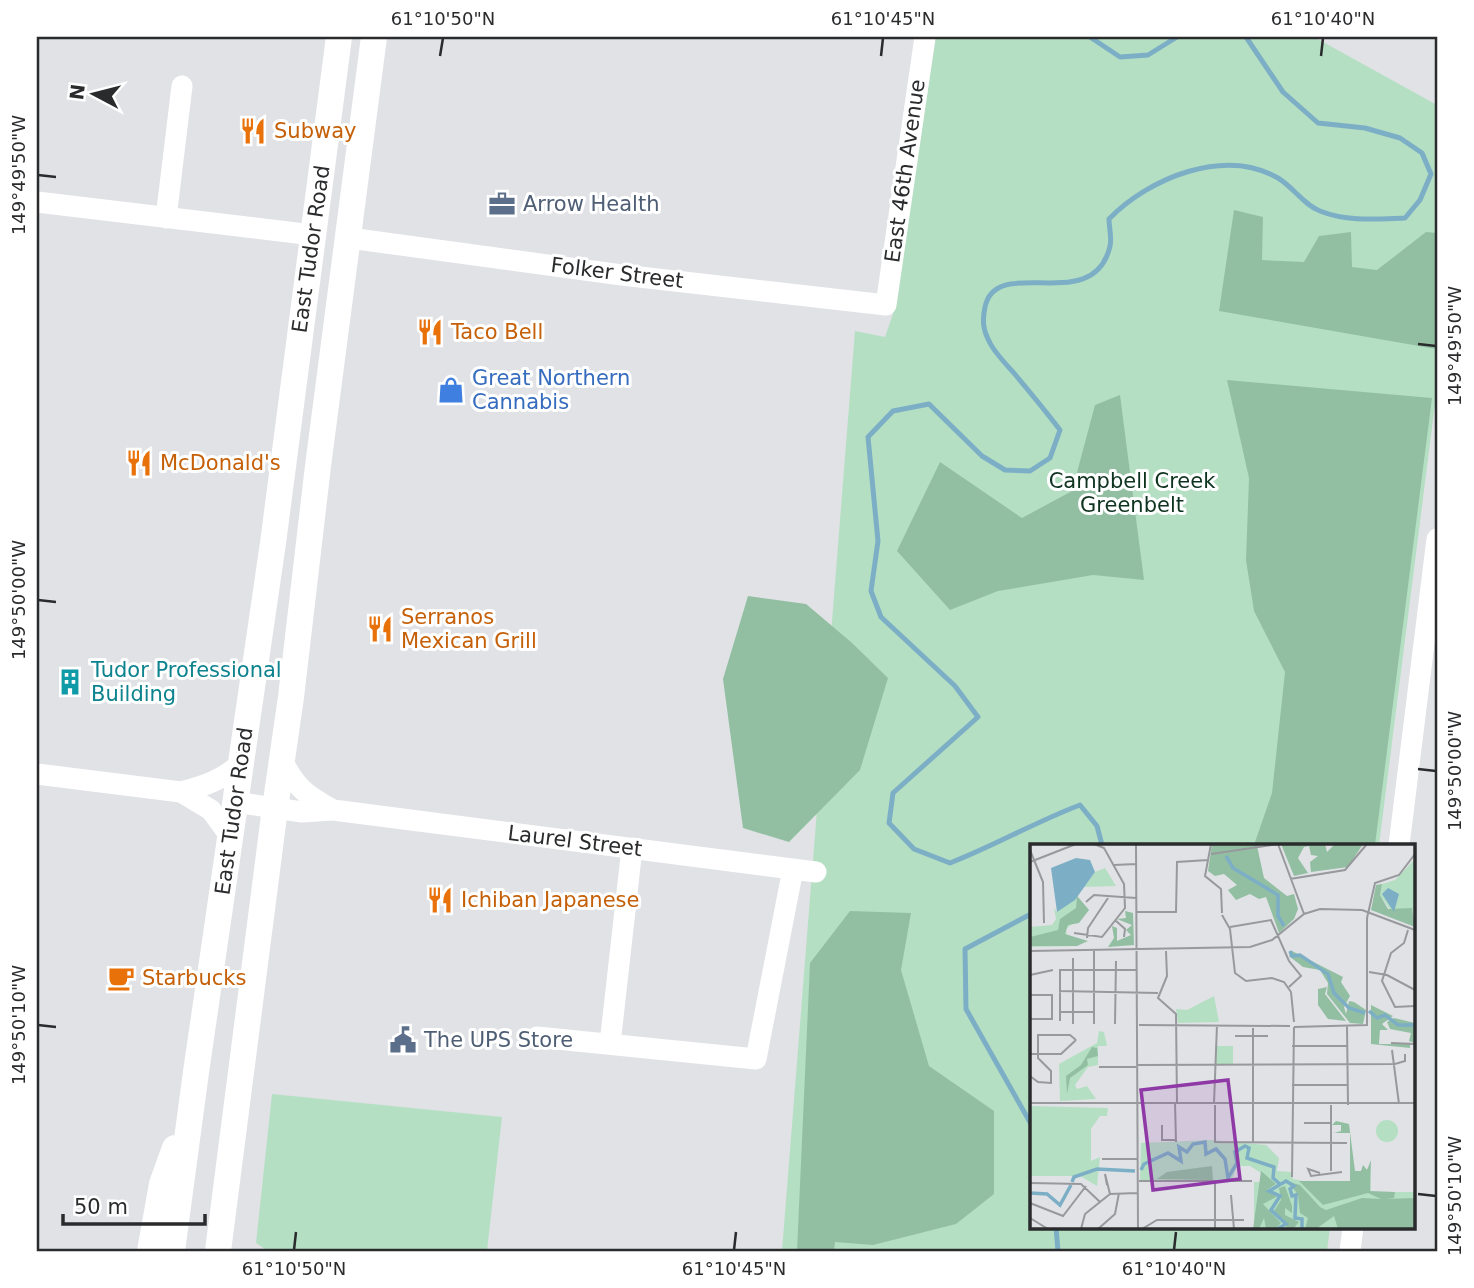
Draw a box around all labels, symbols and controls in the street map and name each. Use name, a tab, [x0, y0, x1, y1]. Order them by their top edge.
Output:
text: 61°10'50"N	[391, 8, 495, 29]
text: 61°10'45"N	[831, 8, 935, 29]
text: 61°10'40"N	[1271, 8, 1375, 29]
north arrow	[60, 60, 130, 130]
street label: East 46th Avenue	[880, 78, 930, 264]
text: N	[65, 83, 89, 101]
text: 149°49'50"W	[8, 115, 29, 235]
restaurant icon: Subway	[238, 116, 268, 146]
place label: Subway	[274, 119, 356, 143]
street label: East Tudor Road	[287, 164, 335, 334]
office icon: Arrow Health	[487, 189, 517, 219]
place label: Arrow Health	[523, 192, 659, 216]
street label: Folker Street	[549, 253, 685, 293]
text: 149°49'50"W	[1444, 286, 1465, 406]
restaurant icon: Taco Bell	[415, 317, 445, 347]
place label: Taco Bell	[450, 320, 543, 344]
place label: Great Northern Cannabis	[472, 366, 630, 414]
shop icon: Great Northern Cannabis	[436, 375, 466, 405]
restaurant icon: McDonald's	[124, 448, 154, 478]
place label: McDonald's	[160, 451, 281, 475]
park label: Campbell Creek Greenbelt	[1049, 469, 1216, 517]
text: 149°50'00"W	[8, 540, 29, 660]
place label: Serranos Mexican Grill	[401, 605, 537, 653]
restaurant icon: Serranos Mexican Grill	[365, 614, 395, 644]
place label: Tudor Professional Building	[90, 658, 282, 706]
building icon: Tudor Professional Building	[55, 667, 85, 697]
text: 149°50'00"W	[1444, 711, 1465, 831]
street label: East Tudor Road	[210, 726, 258, 896]
street label: Laurel Street	[506, 821, 644, 861]
inset map	[1030, 844, 1414, 1228]
restaurant icon: Ichiban Japanese	[425, 885, 455, 915]
place label: Ichiban Japanese	[461, 888, 639, 912]
cafe icon: Starbucks	[106, 963, 136, 993]
text: 149°50'10"W	[8, 965, 29, 1085]
place label: Starbucks	[142, 966, 246, 990]
public building icon: The UPS Store	[388, 1025, 418, 1055]
place label: The UPS Store	[423, 1028, 573, 1052]
text: 149°50'10"W	[1444, 1136, 1465, 1256]
scale bar	[63, 1183, 205, 1227]
text: 50 m	[74, 1195, 128, 1219]
text: 61°10'50"N	[242, 1258, 346, 1279]
text: 61°10'45"N	[682, 1258, 786, 1279]
text: 61°10'40"N	[1122, 1258, 1226, 1279]

